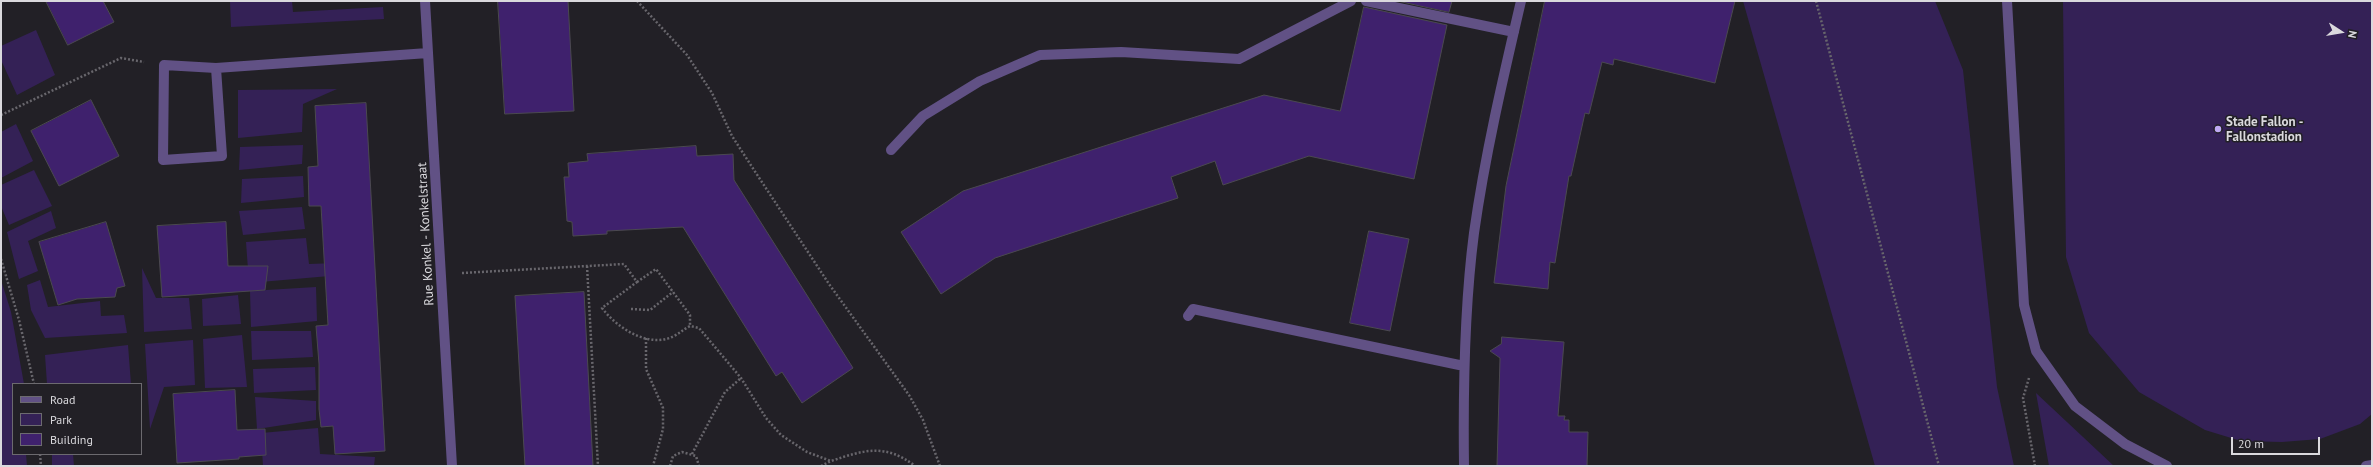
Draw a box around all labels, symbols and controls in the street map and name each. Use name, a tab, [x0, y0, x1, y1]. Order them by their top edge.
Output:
north arrow	[2321, 12, 2361, 52]
text: N	[2345, 29, 2360, 39]
place label: Stade Fallon - Fallonstadion	[2226, 114, 2304, 145]
marker: Stade Fallon - Fallonstadion	[2213, 124, 2223, 134]
street label: Rue Konkel - Konkelstraat	[414, 162, 438, 306]
legend	[12, 383, 142, 455]
text: Road	[50, 392, 75, 407]
text: Park	[50, 412, 72, 427]
scale bar	[2233, 429, 2322, 455]
text: Building	[50, 432, 93, 447]
text: 20 m	[2238, 436, 2264, 451]

